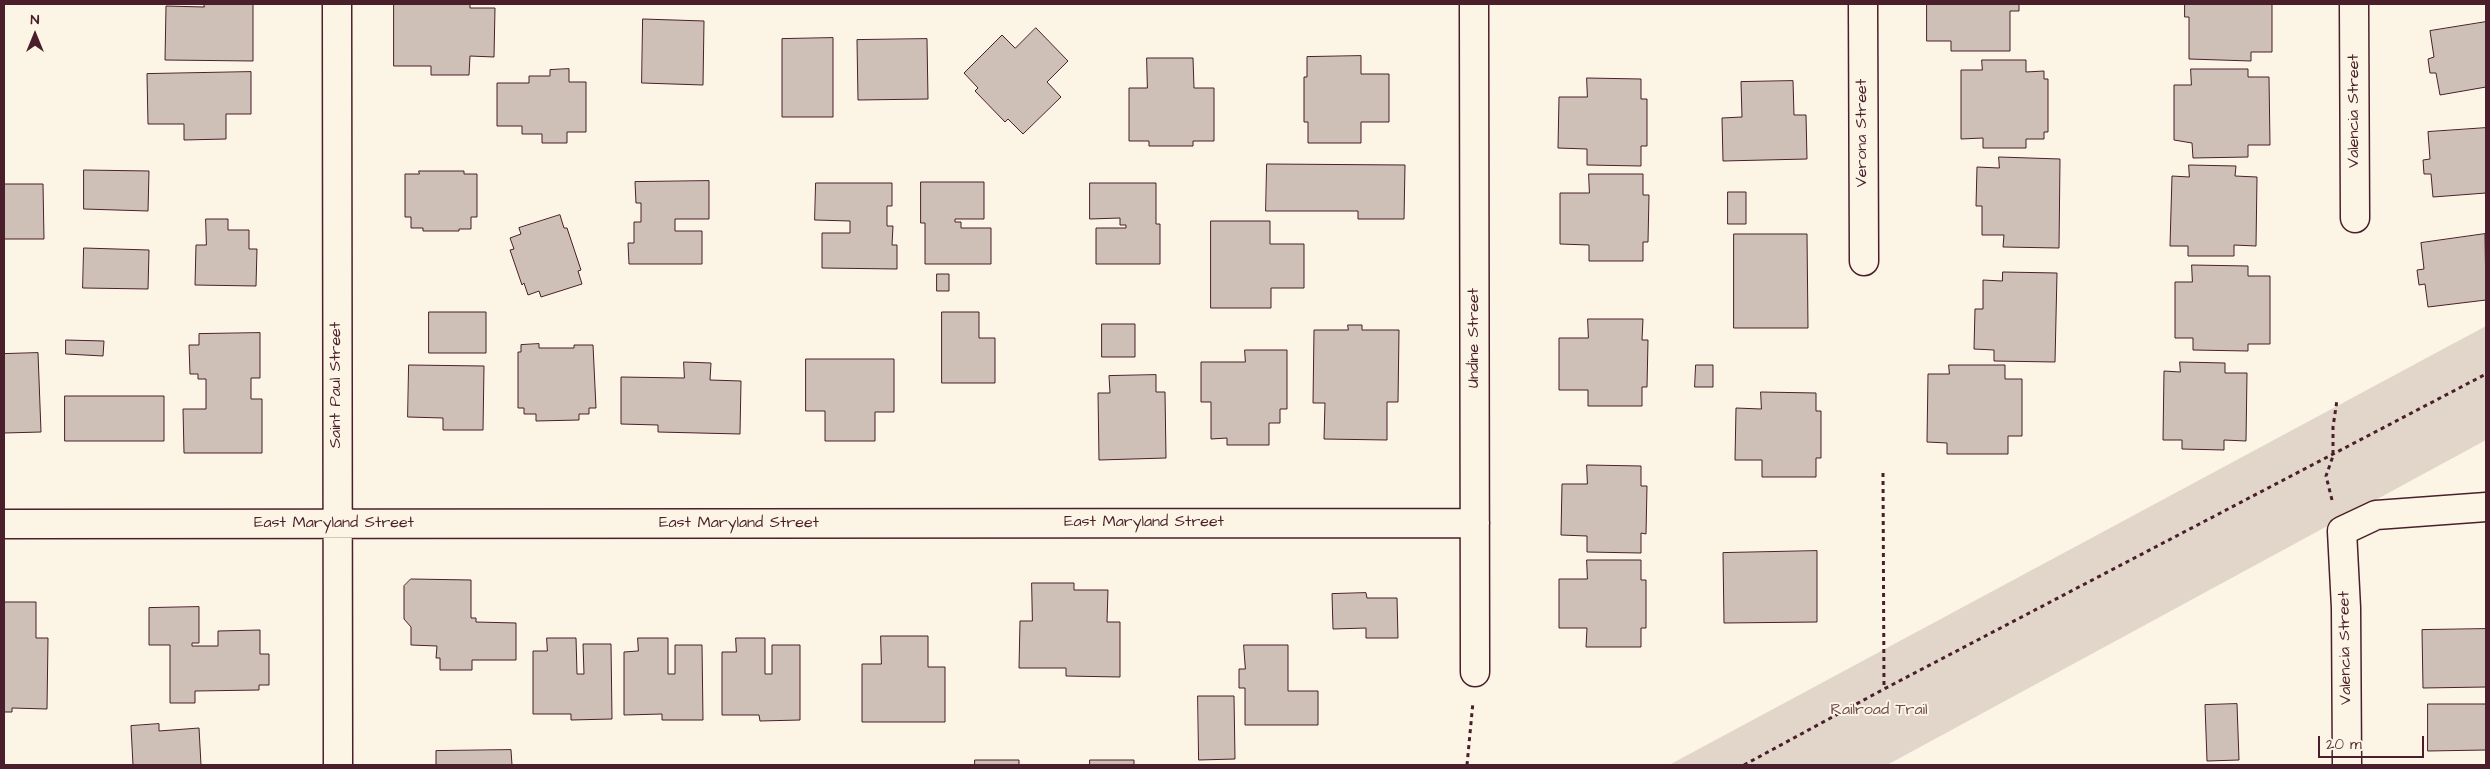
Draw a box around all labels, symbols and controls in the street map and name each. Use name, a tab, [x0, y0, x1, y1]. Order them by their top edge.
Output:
north arrow	[10, 10, 60, 60]
text: N	[31, 10, 39, 30]
street label: Valencia Street	[2345, 54, 2365, 168]
street label: Verona Street	[1853, 79, 1873, 187]
street label: Undine Street	[1465, 288, 1485, 388]
street label: Saint Paul Street	[327, 322, 347, 448]
street label: East Maryland Street	[1064, 513, 1224, 533]
street label: East Maryland Street	[254, 514, 414, 534]
street label: East Maryland Street	[659, 514, 819, 534]
street label: Valencia Street	[2335, 591, 2357, 705]
park label: Railroad Trail	[1831, 701, 1927, 721]
scale bar	[2320, 726, 2426, 758]
text: 20 m	[2326, 734, 2362, 755]

